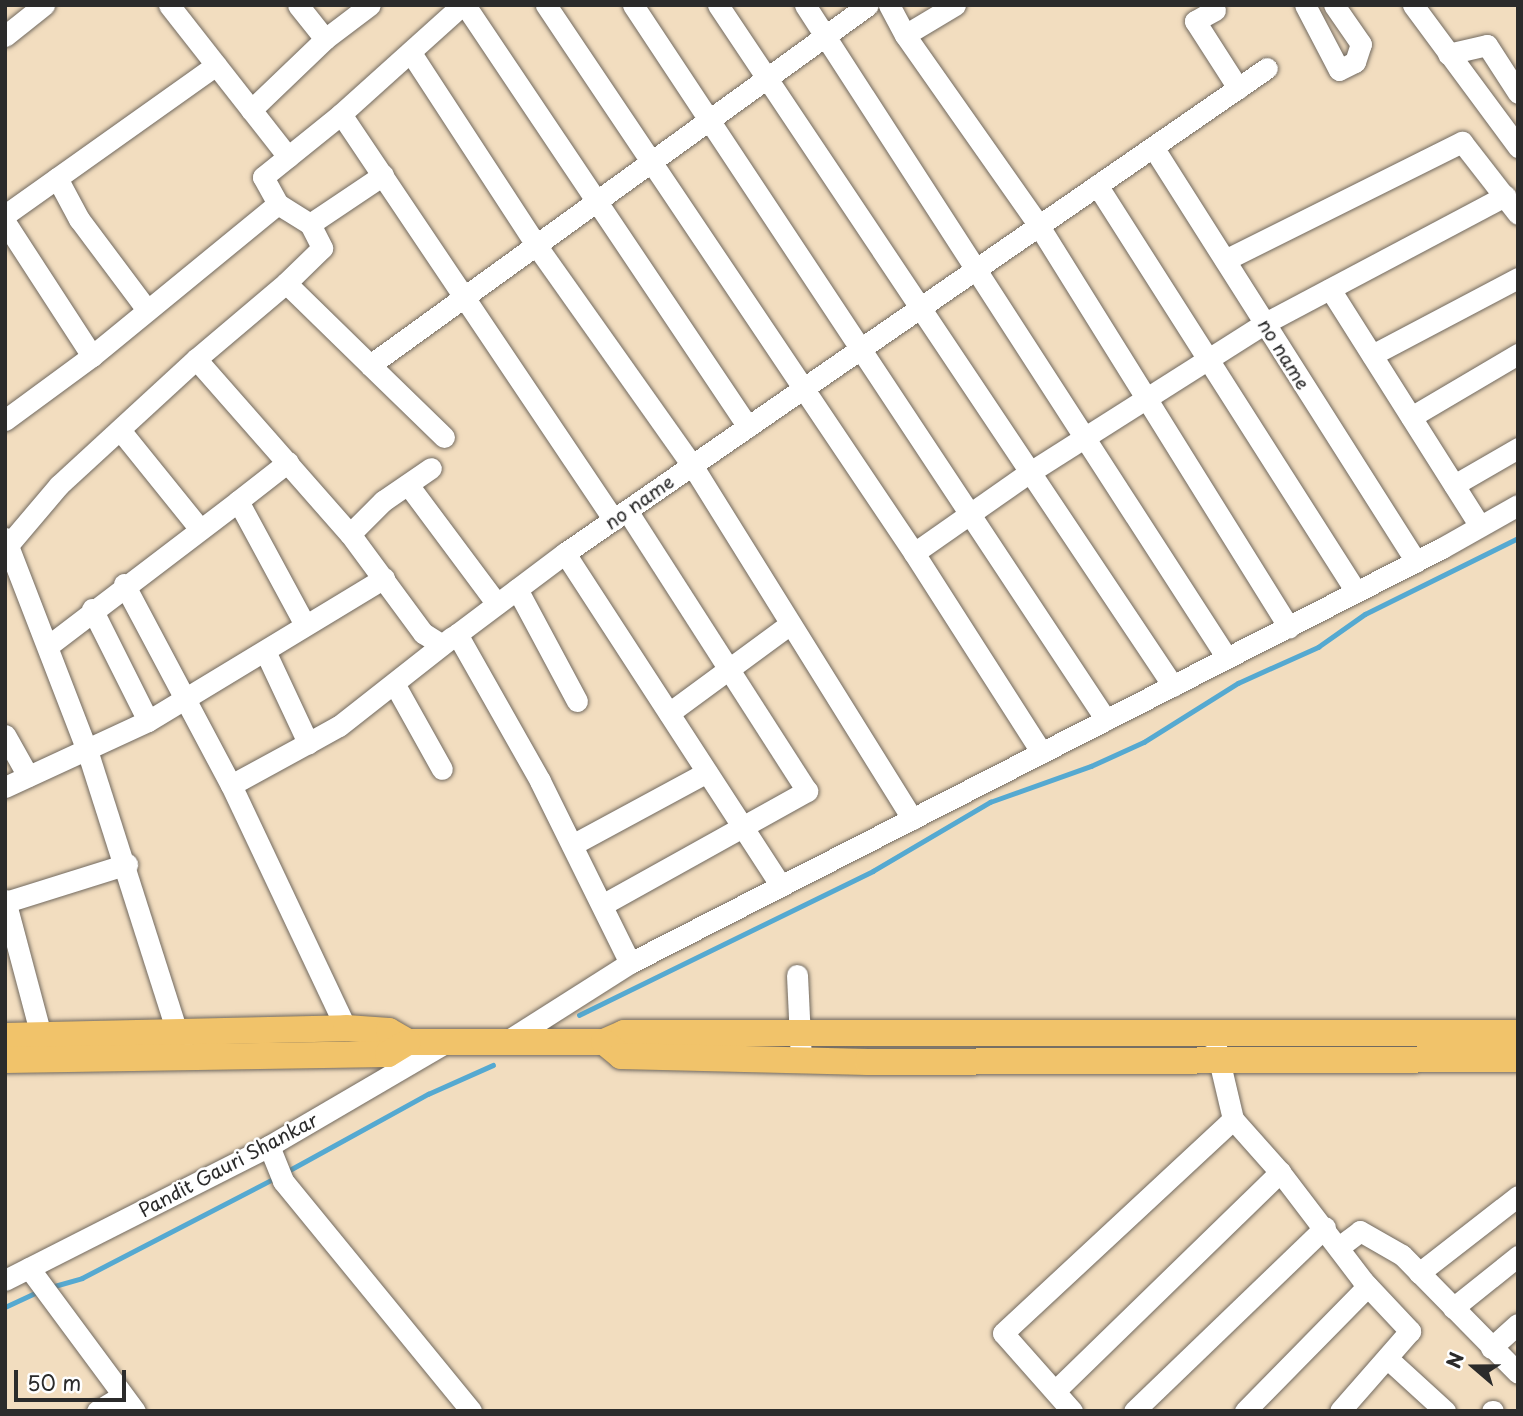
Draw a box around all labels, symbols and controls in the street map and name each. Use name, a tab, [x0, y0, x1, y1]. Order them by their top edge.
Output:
street label: no name	[1253, 314, 1315, 394]
street label: no name	[600, 470, 678, 534]
street label: Pandit Gauri Shankar	[134, 1108, 322, 1222]
north arrow	[1439, 1332, 1509, 1402]
text: N	[1439, 1348, 1470, 1372]
scale bar	[18, 1356, 130, 1400]
text: 50 m	[27, 1366, 81, 1398]

